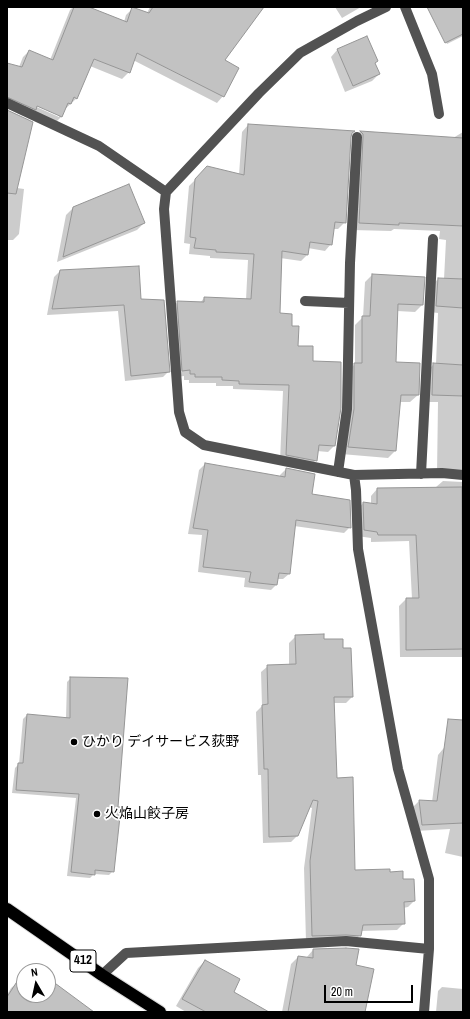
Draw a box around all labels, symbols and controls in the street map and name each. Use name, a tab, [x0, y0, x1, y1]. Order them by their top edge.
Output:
place label: ひかり デイサービス荻野	[82, 734, 239, 750]
marker: ひかり デイサービス荻野	[69, 737, 79, 747]
place label: 火焔山餃子房	[105, 806, 189, 822]
marker: 火焔山餃子房	[92, 809, 102, 819]
road number: 412	[70, 950, 96, 972]
north arrow	[16, 963, 56, 1003]
text: N	[30, 965, 39, 980]
scale bar	[326, 977, 415, 1003]
text: 20 m	[331, 984, 353, 1000]

